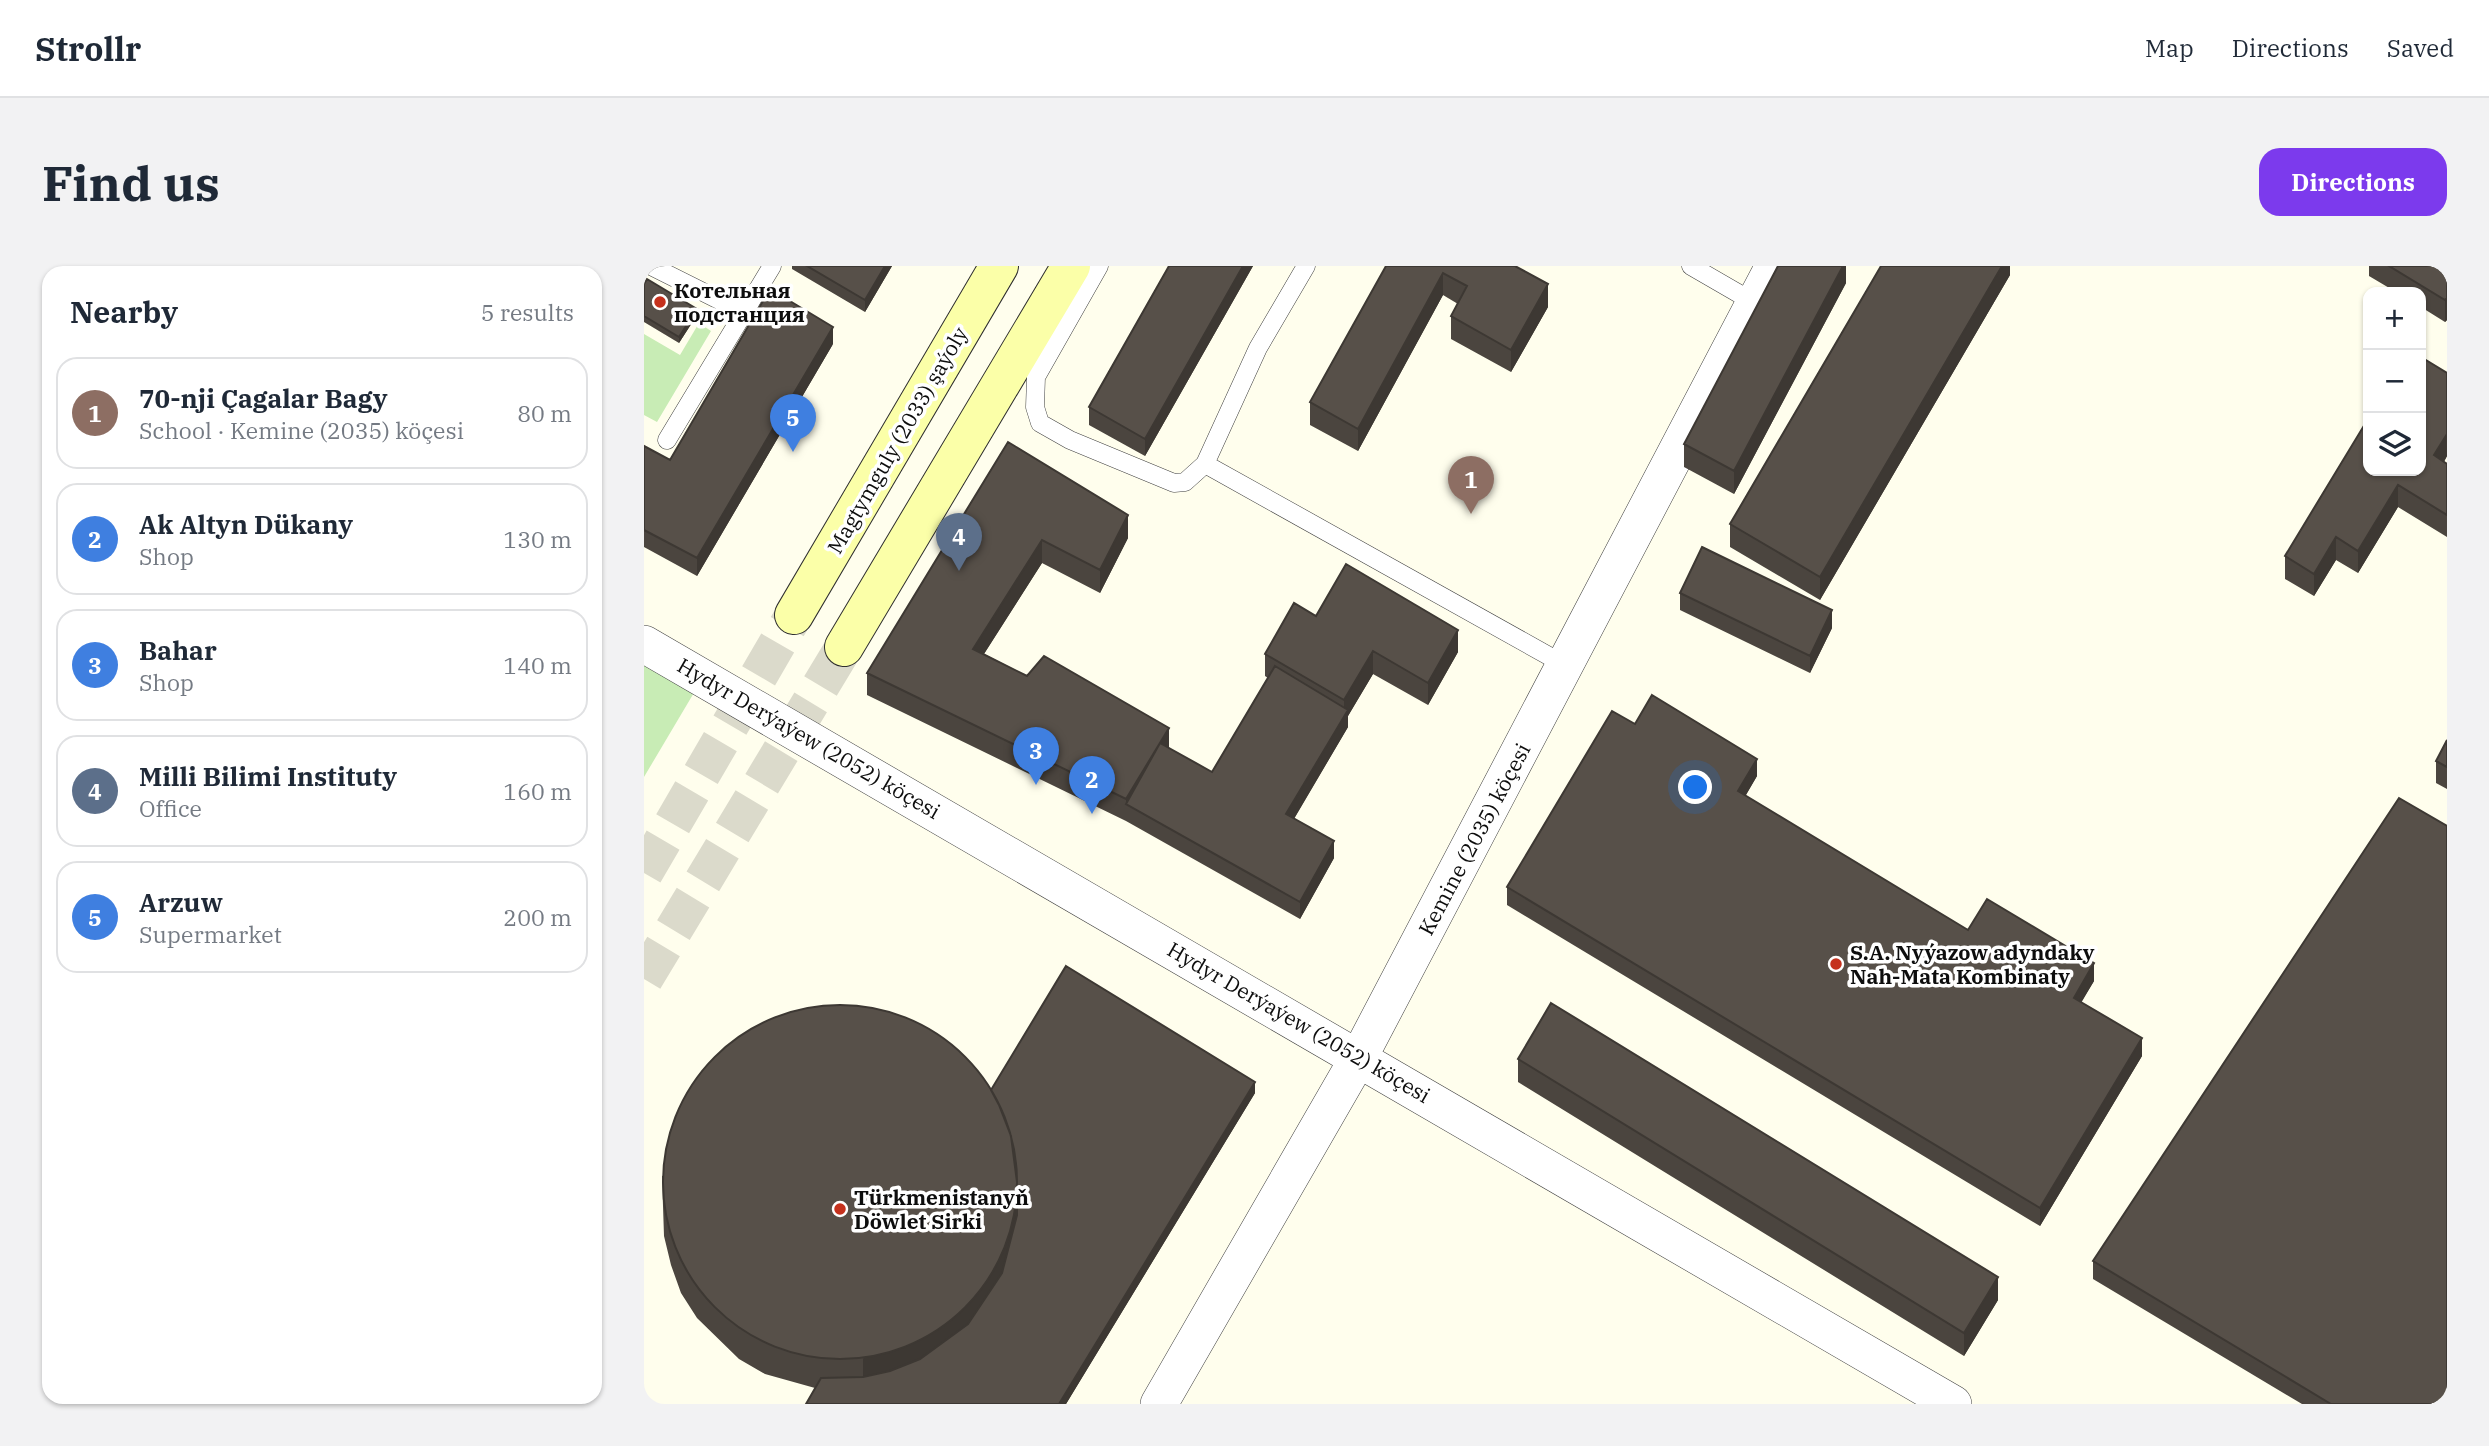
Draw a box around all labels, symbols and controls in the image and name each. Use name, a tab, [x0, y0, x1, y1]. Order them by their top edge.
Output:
text: Strollr	[35, 27, 141, 70]
text: Map	[2145, 32, 2194, 64]
text: Directions	[2232, 32, 2349, 64]
text: Saved	[2387, 32, 2454, 64]
button: Directions	[2259, 148, 2447, 216]
text: Find us	[42, 151, 220, 214]
place label: Котельная подстанция	[674, 276, 805, 328]
map controls	[2363, 287, 2426, 476]
button: +	[2363, 287, 2426, 350]
text: Nearby	[70, 292, 178, 331]
marker: Котельная подстанция	[652, 294, 668, 310]
text: 5 results	[481, 297, 574, 327]
street label: Magtymguly (2033) şaýoly	[820, 321, 974, 559]
button: −	[2363, 350, 2426, 413]
text: 70-nji Çagalar Bagy	[139, 381, 388, 415]
pin: 5	[770, 394, 816, 452]
text: 1	[88, 398, 102, 428]
text: 80 m	[517, 398, 572, 428]
button: layers	[2363, 413, 2426, 476]
text: School · Kemine (2035) köçesi	[139, 415, 464, 445]
pin: 1	[1448, 456, 1494, 514]
text: Ak Altyn Dükany	[139, 507, 353, 541]
pin: 4	[936, 513, 982, 571]
text: 2	[88, 524, 102, 554]
text: 130 m	[503, 524, 572, 554]
text: Shop	[139, 541, 194, 571]
text: Bahar	[139, 633, 217, 667]
text: 3	[88, 650, 102, 680]
text: 140 m	[503, 650, 572, 680]
street label: Hydyr Derýaýew (2052) köçesi	[672, 651, 946, 825]
text: Shop	[139, 667, 194, 697]
pin: 3	[1013, 727, 1059, 785]
street label: Kemine (2035) köçesi	[1412, 738, 1536, 940]
pin: 2	[1069, 756, 1115, 814]
text: Milli Bilimi Instituty	[139, 759, 397, 793]
your location	[1678, 770, 1712, 804]
text: 4	[88, 776, 102, 806]
text: 160 m	[503, 776, 572, 806]
text: Office	[139, 793, 202, 823]
text: Arzuw	[139, 885, 223, 919]
text: 5	[88, 902, 102, 932]
text: 200 m	[503, 902, 572, 932]
text: Supermarket	[139, 919, 282, 949]
street label: Hydyr Derýaýew (2052) köçesi	[1162, 935, 1436, 1109]
place label: S.A. Nyýazow adyndaky Nah-Mata Kombinaty	[1850, 938, 2095, 990]
marker: S.A. Nyýazow adyndaky Nah-Mata Kombinaty	[1828, 956, 1844, 972]
place label: Türkmenistanyň Döwlet Sirki	[854, 1183, 1029, 1235]
marker: Türkmenistanyň Döwlet Sirki	[832, 1201, 848, 1217]

